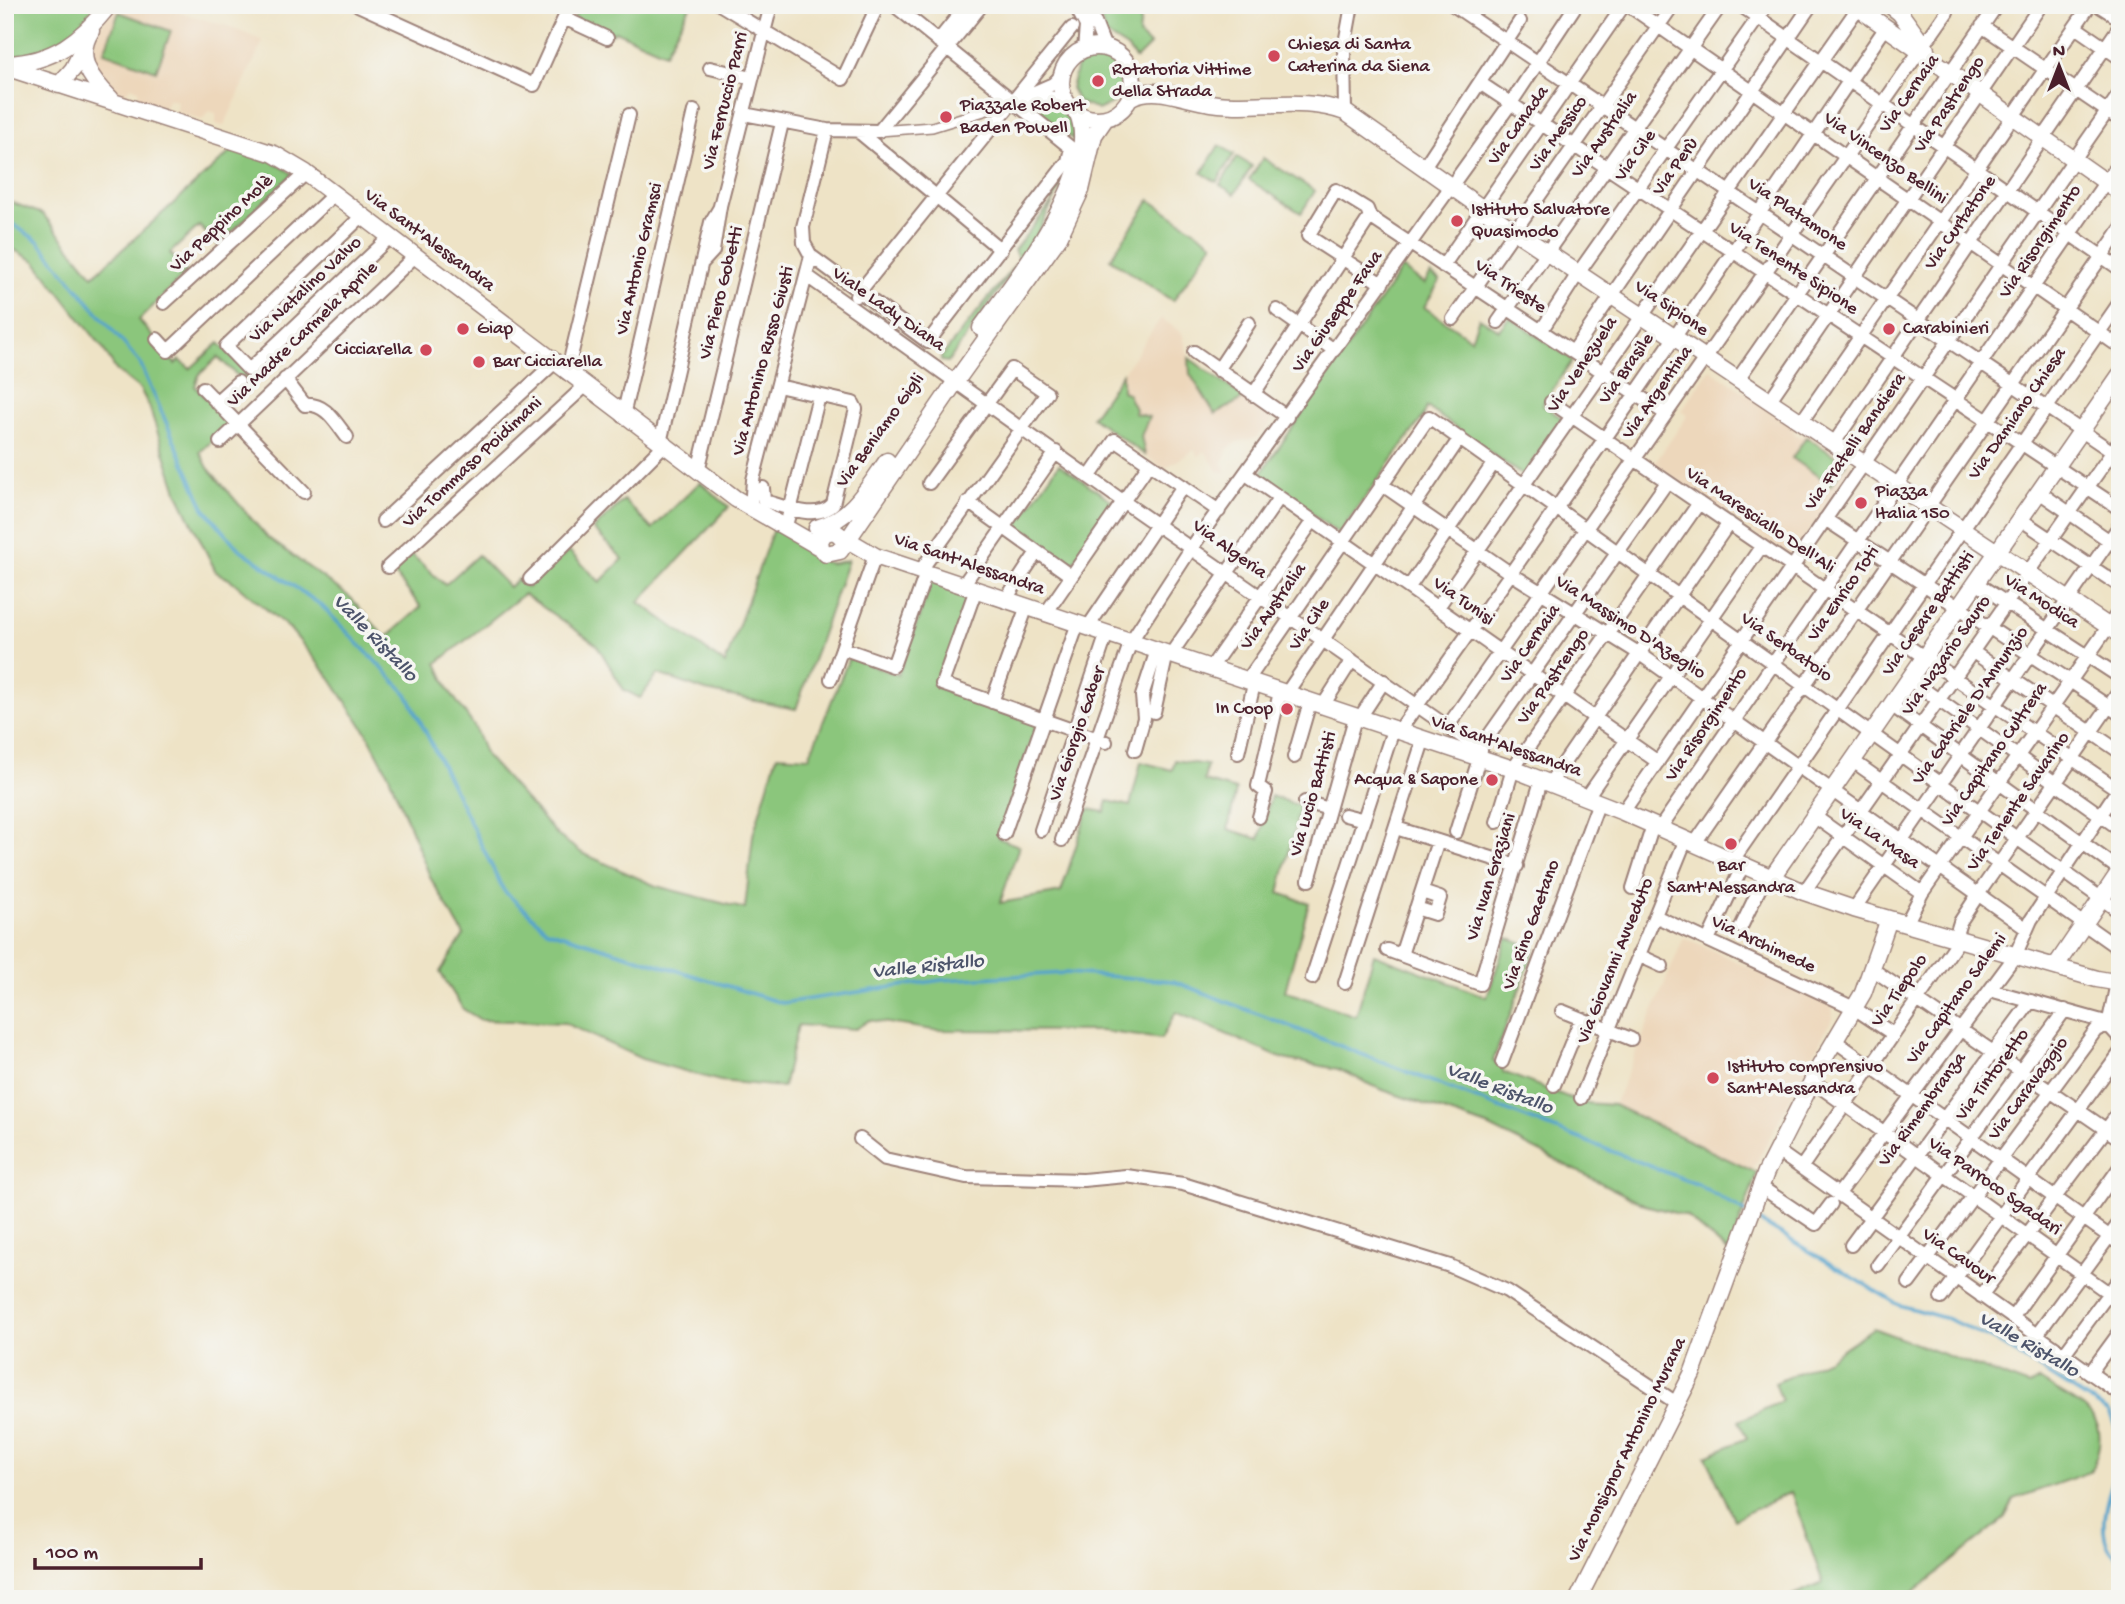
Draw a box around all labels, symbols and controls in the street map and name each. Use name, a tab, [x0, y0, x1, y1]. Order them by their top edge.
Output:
street label: Via Ferruccio Parri	[697, 30, 754, 173]
north arrow	[2024, 32, 2094, 102]
place label: Chiesa di Santa Caterina da Siena	[1288, 34, 1431, 79]
text: N	[2053, 41, 2065, 64]
marker: Chiesa di Santa Caterina da Siena	[1266, 48, 1282, 64]
street label: Via Cernaia	[1874, 49, 1946, 139]
street label: Via Pastrengo	[1909, 52, 1991, 159]
place label: Rotatoria Vittime della Strada	[1112, 59, 1251, 104]
marker: Rotatoria Vittime della Strada	[1090, 73, 1106, 89]
street label: Via Canada	[1483, 81, 1556, 171]
street label: Via Australia	[1566, 86, 1644, 184]
street label: Via Messico	[1524, 92, 1593, 177]
place label: Piazzale Robert Baden Powell	[959, 95, 1087, 140]
street label: Via Vincenzo Bellini	[1818, 107, 1952, 210]
marker: Piazzale Robert Baden Powell	[938, 109, 954, 125]
street label: Via Cile	[1609, 125, 1662, 187]
street label: Via Perù	[1647, 133, 1704, 201]
street label: Via Peppino Molè	[165, 170, 279, 279]
street label: Via Curtatone	[1919, 171, 2002, 276]
street label: Via Platamone	[1742, 173, 1851, 257]
street label: Via Antonio Gramsci	[611, 181, 669, 338]
street label: Via Risorgimento	[1994, 181, 2088, 304]
street label: Via Sant'Alessandra	[358, 184, 500, 299]
place label: Istituto Salvatore Quasimodo	[1471, 199, 1610, 244]
marker: Istituto Salvatore Quasimodo	[1449, 213, 1465, 229]
street label: Via Tenente Sipione	[1723, 216, 1863, 321]
street label: Via Piero Gobetti	[694, 224, 750, 363]
street label: Via Natalino Valvo	[244, 232, 367, 349]
street label: Via Giuseppe Fava	[1287, 245, 1389, 378]
street label: Via Trieste	[1469, 254, 1551, 320]
street label: Via Madre Carmela Aprile	[222, 257, 383, 414]
street label: Viale Lady Diana	[826, 262, 950, 358]
street label: Via Antonino Russo Giusti	[727, 264, 800, 459]
street label: Via Sipione	[1629, 275, 1713, 342]
street label: Via Venezuela	[1542, 311, 1624, 418]
place label: Giap	[477, 318, 514, 341]
place label: Carabinieri	[1903, 318, 1989, 341]
marker: Giap	[455, 321, 471, 337]
marker: Carabinieri	[1881, 321, 1897, 337]
street label: Via Brasile	[1594, 329, 1660, 410]
place label: Cicciarella	[335, 339, 413, 362]
street label: Via Argentina	[1617, 341, 1699, 445]
marker: Cicciarella	[418, 342, 434, 358]
street label: Via Damiano Chiesa	[1963, 342, 2073, 485]
place label: Bar Cicciarella	[492, 351, 603, 374]
marker: Bar Cicciarella	[471, 354, 487, 370]
street label: Via Fratelli Bandiera	[1799, 367, 1913, 516]
street label: Via Beniamo Gigli	[831, 369, 930, 494]
street label: Via Tommaso Poidimani	[398, 392, 548, 534]
street label: Via Maresciallo Dell'Ali	[1680, 462, 1839, 580]
place label: Piazza Italia 150	[1874, 481, 1950, 526]
marker: Piazza Italia 150	[1853, 495, 1869, 511]
street label: Via Algeria	[1186, 514, 1272, 586]
street label: Via Sant'Alessandra	[890, 528, 1049, 602]
street label: Via Enrico Toti	[1802, 542, 1885, 647]
street label: Via Cesare Battisti	[1877, 547, 1981, 682]
street label: Via Australia	[1235, 558, 1313, 656]
street label: Via Modica	[1998, 569, 2084, 636]
street label: Via Massimo D'Azeglio	[1550, 570, 1710, 685]
street label: Via Tunisi	[1427, 572, 1498, 632]
water label: Valle Ristallo	[326, 590, 423, 689]
street label: Via Nazario Sauro	[1896, 591, 1997, 721]
street label: Via Cile	[1284, 594, 1336, 656]
street label: Via Cernaia	[1495, 599, 1567, 689]
street label: Via Serbatoio	[1735, 607, 1837, 688]
street label: Via Gabriele D'Annunzio	[1907, 622, 2034, 791]
street label: Via Pastrengo	[1512, 625, 1596, 730]
street label: Via Giorgio Gaber	[1044, 662, 1113, 805]
street label: Via Risorgimento	[1660, 664, 1754, 787]
street label: Via Capitano Cultrera	[1936, 677, 2054, 832]
place label: In Coop	[1216, 698, 1274, 721]
marker: In Coop	[1279, 701, 1295, 717]
street label: Via Sant'Alessandra	[1427, 710, 1586, 784]
street label: Via Tenente Savarino	[1962, 728, 2076, 877]
street label: Via Lucio Battisti	[1285, 729, 1343, 860]
place label: Acqua & Sapone	[1354, 769, 1478, 792]
marker: Acqua & Sapone	[1484, 772, 1500, 788]
street label: Via La Masa	[1833, 802, 1925, 876]
street label: Via Ivan Graziani	[1461, 810, 1522, 945]
marker: Bar Sant'Alessandra	[1723, 836, 1739, 852]
place label: Bar Sant'Alessandra	[1667, 855, 1797, 900]
street label: Via Rino Gaetano	[1497, 857, 1566, 994]
street label: Via Giovanni Avveduto	[1572, 875, 1660, 1048]
street label: Via Archimede	[1706, 910, 1819, 979]
street label: Via Capitano Salemi	[1901, 929, 2012, 1070]
water label: Valle Ristallo	[871, 950, 986, 986]
street label: Via Tiepolo	[1866, 950, 1934, 1033]
street label: Via Tintoretto	[1950, 1024, 2035, 1127]
street label: Via Caravaggio	[1983, 1033, 2074, 1146]
street label: Via Rimembranza	[1873, 1047, 1973, 1173]
place label: Istituto comprensivo Sant'Alessandra	[1727, 1056, 1883, 1101]
water label: Valle Ristallo	[1442, 1058, 1557, 1122]
marker: Istituto comprensivo Sant'Alessandra	[1705, 1070, 1721, 1086]
street label: Via Parroco Sgadari	[1922, 1132, 2065, 1242]
street label: Via Cavour	[1916, 1223, 2001, 1292]
water label: Valle Ristallo	[1973, 1307, 2084, 1385]
street label: Via Monsignor Antonino Murana	[1563, 1333, 1693, 1567]
scale bar	[35, 1527, 201, 1571]
text: 100 m	[45, 1542, 98, 1567]

